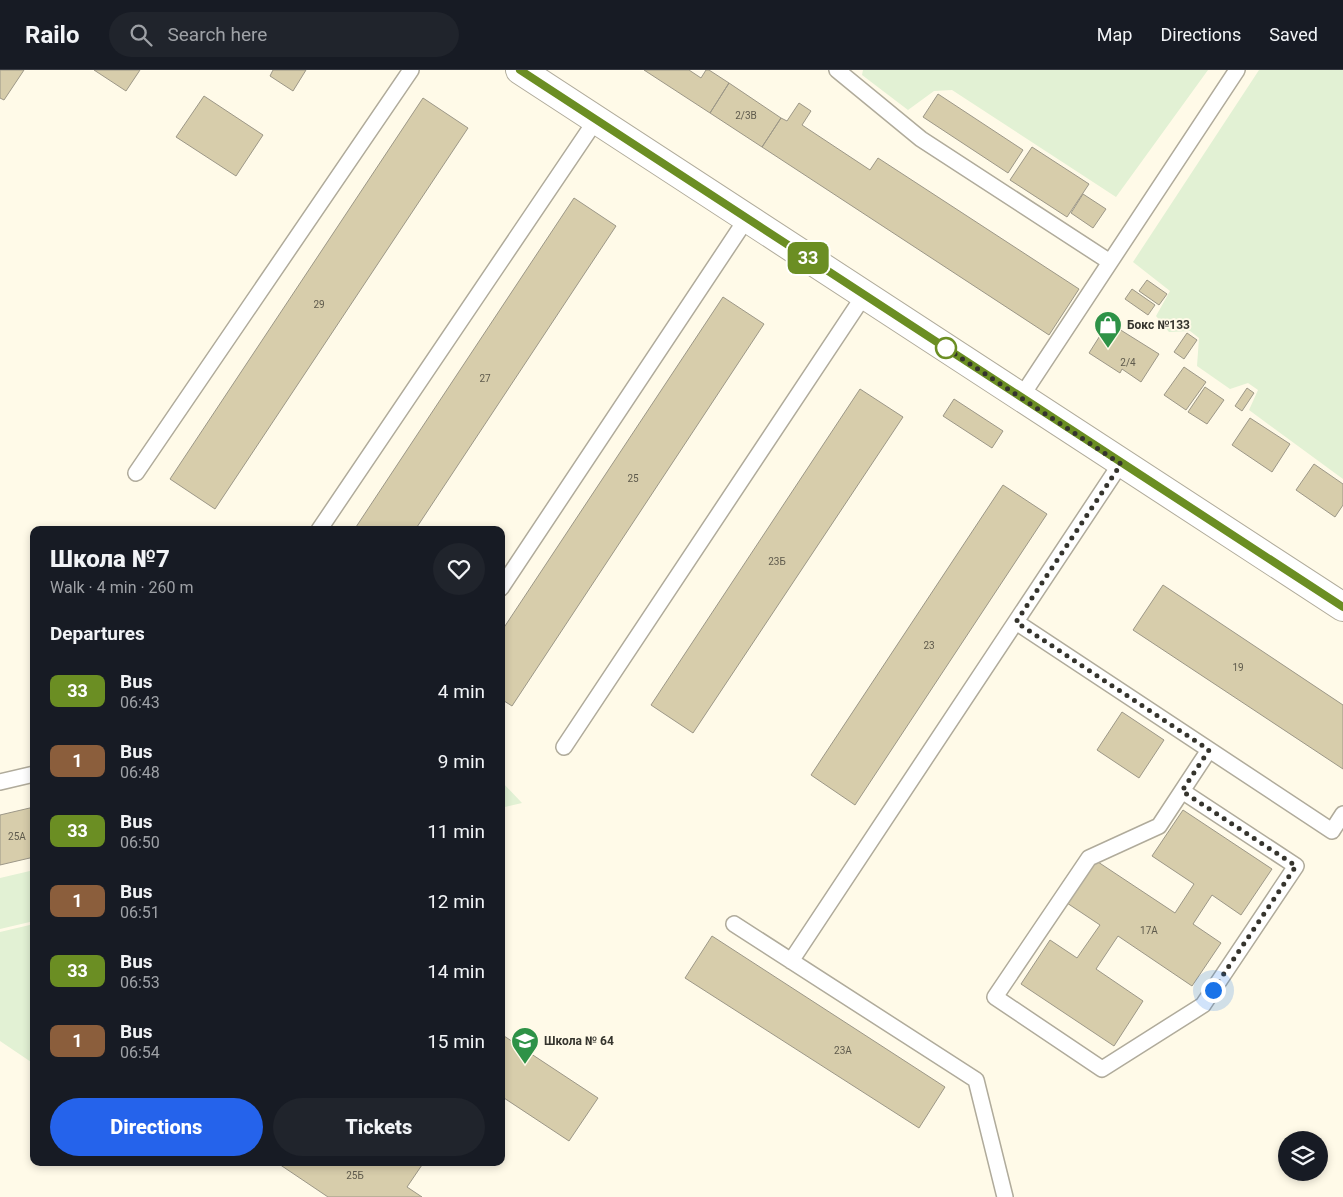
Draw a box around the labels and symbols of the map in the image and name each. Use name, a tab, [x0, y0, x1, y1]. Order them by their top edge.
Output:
house number: 2/3В	[735, 110, 757, 121]
line badge: 33	[786, 242, 830, 274]
house number: 29	[313, 299, 325, 310]
shop icon: Бокс №133	[1093, 310, 1123, 349]
place label: Бокс №133	[1127, 318, 1190, 332]
unlabelled marker	[935, 337, 957, 359]
house number: 2/4	[1120, 357, 1136, 368]
house number: 27	[479, 373, 491, 384]
house number: 25	[627, 473, 639, 484]
house number: 23Б	[768, 556, 786, 567]
house number: 23	[923, 640, 935, 651]
house number: 19	[1232, 662, 1244, 673]
house number: 25А	[8, 831, 26, 842]
house number: 17А	[1140, 925, 1158, 936]
your location	[1201, 978, 1226, 1003]
school or university icon: Школа № 64	[510, 1026, 540, 1065]
place label: Школа № 64	[544, 1034, 614, 1048]
house number: 23А	[834, 1045, 852, 1056]
house number: 25Б	[346, 1170, 364, 1181]

